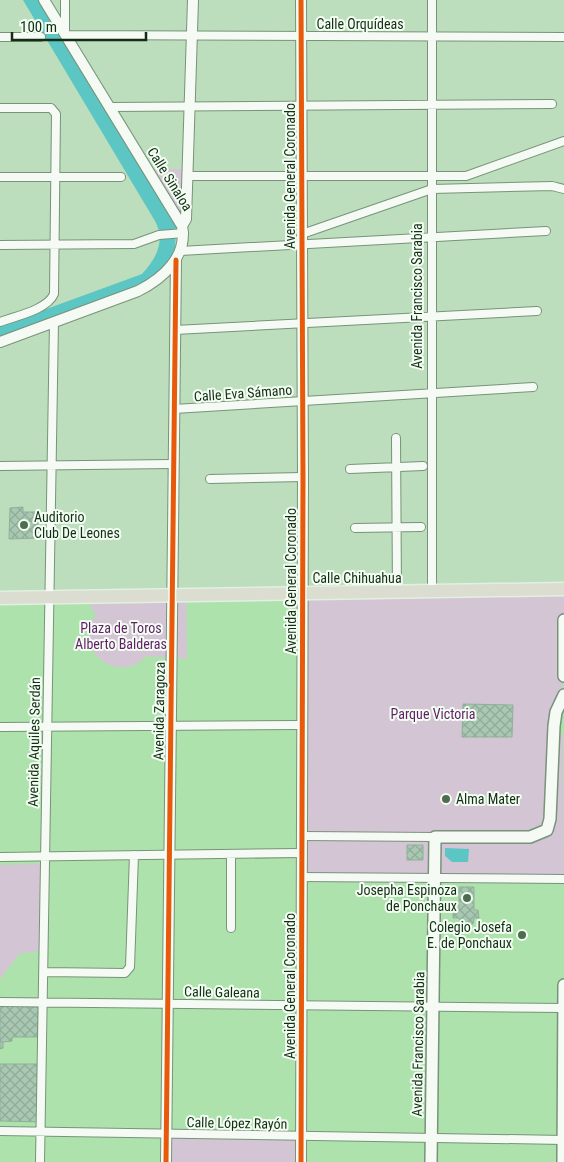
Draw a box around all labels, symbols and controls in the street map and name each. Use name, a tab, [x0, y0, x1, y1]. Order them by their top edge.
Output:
scale bar	[12, 10, 146, 42]
street label: Calle Orquídeas	[316, 16, 404, 32]
text: 100 m	[20, 18, 57, 36]
street label: Avenida General Coronado	[282, 103, 298, 249]
street label: Calle Sinaloa	[144, 144, 196, 214]
street label: Avenida Francisco Sarabia	[409, 223, 425, 369]
street label: Calle Eva Sámano	[193, 382, 293, 404]
street label: Avenida General Coronado	[283, 508, 299, 654]
place label: Auditorio Club De Leones	[34, 509, 120, 541]
marker: Auditorio Club De Leones	[18, 519, 30, 531]
street label: Calle Chihuahua	[312, 570, 402, 586]
park label: Plaza de Toros Alberto Balderas	[75, 620, 167, 652]
street label: Avenida Zaragoza	[150, 662, 168, 760]
street label: Avenida Aquiles Serdán	[25, 677, 43, 807]
park label: Parque Victoria	[391, 706, 475, 722]
place label: Alma Mater	[456, 791, 520, 807]
marker: Alma Mater	[440, 793, 452, 805]
place label: Josepha Espinoza de Ponchaux	[357, 882, 457, 914]
marker: Josepha Espinoza de Ponchaux	[461, 892, 473, 904]
street label: Avenida General Coronado	[282, 913, 298, 1059]
place label: Colegio Josefa E. de Ponchaux	[427, 919, 512, 951]
marker: Colegio Josefa E. de Ponchaux	[516, 929, 528, 941]
street label: Avenida Francisco Sarabia	[409, 971, 427, 1117]
street label: Calle Galeana	[184, 983, 260, 1001]
street label: Calle López Rayón	[186, 1114, 288, 1132]

